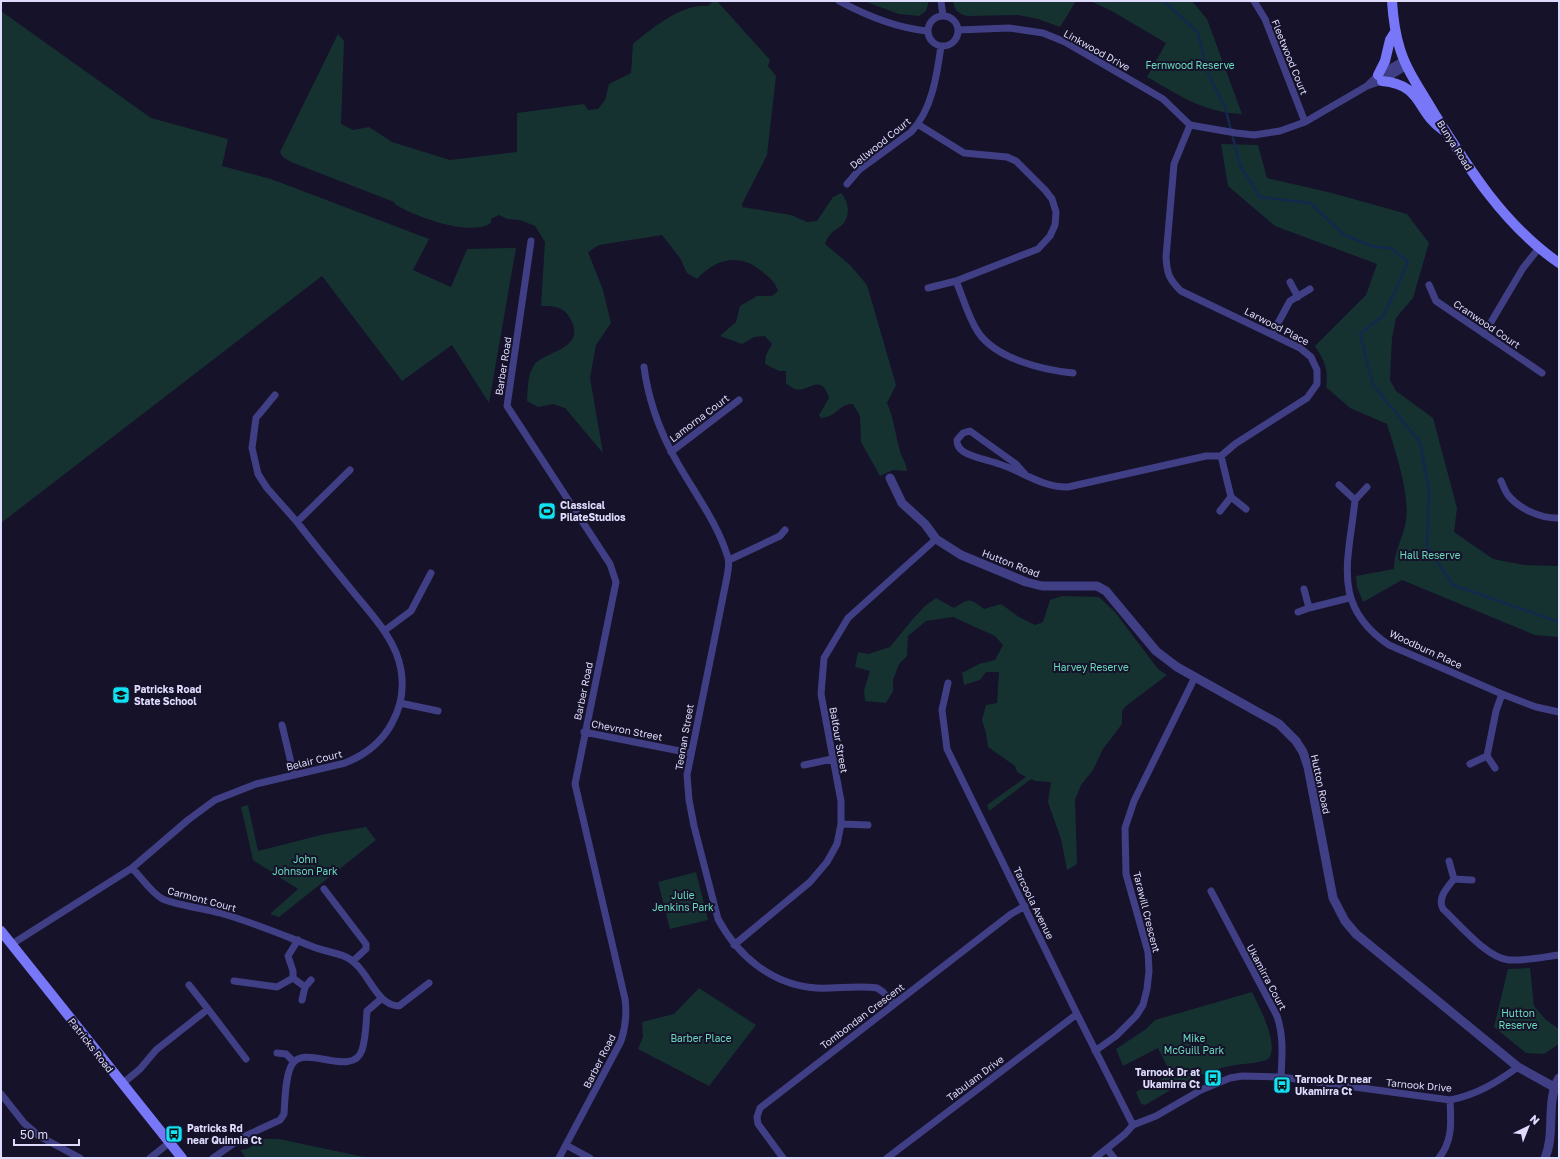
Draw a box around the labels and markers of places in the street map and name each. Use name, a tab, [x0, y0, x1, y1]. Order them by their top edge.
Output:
place label: Classical PilateStudios	[560, 499, 626, 523]
sports icon: Classical PilateStudios	[537, 501, 557, 521]
place label: Patricks Road State School	[134, 683, 201, 707]
school or university icon: Patricks Road State School	[111, 685, 131, 705]
place label: Tarnook Dr at Ukamirra Ct	[1135, 1066, 1200, 1090]
bus stop icon: Tarnook Dr at Ukamirra Ct	[1203, 1068, 1223, 1088]
place label: Tarnook Dr near Ukamirra Ct	[1295, 1073, 1372, 1097]
bus stop icon: Tarnook Dr near Ukamirra Ct	[1272, 1075, 1292, 1095]
place label: Patricks Rd near Quinnia Ct	[187, 1122, 262, 1146]
bus stop icon: Patricks Rd near Quinnia Ct	[164, 1124, 184, 1144]

